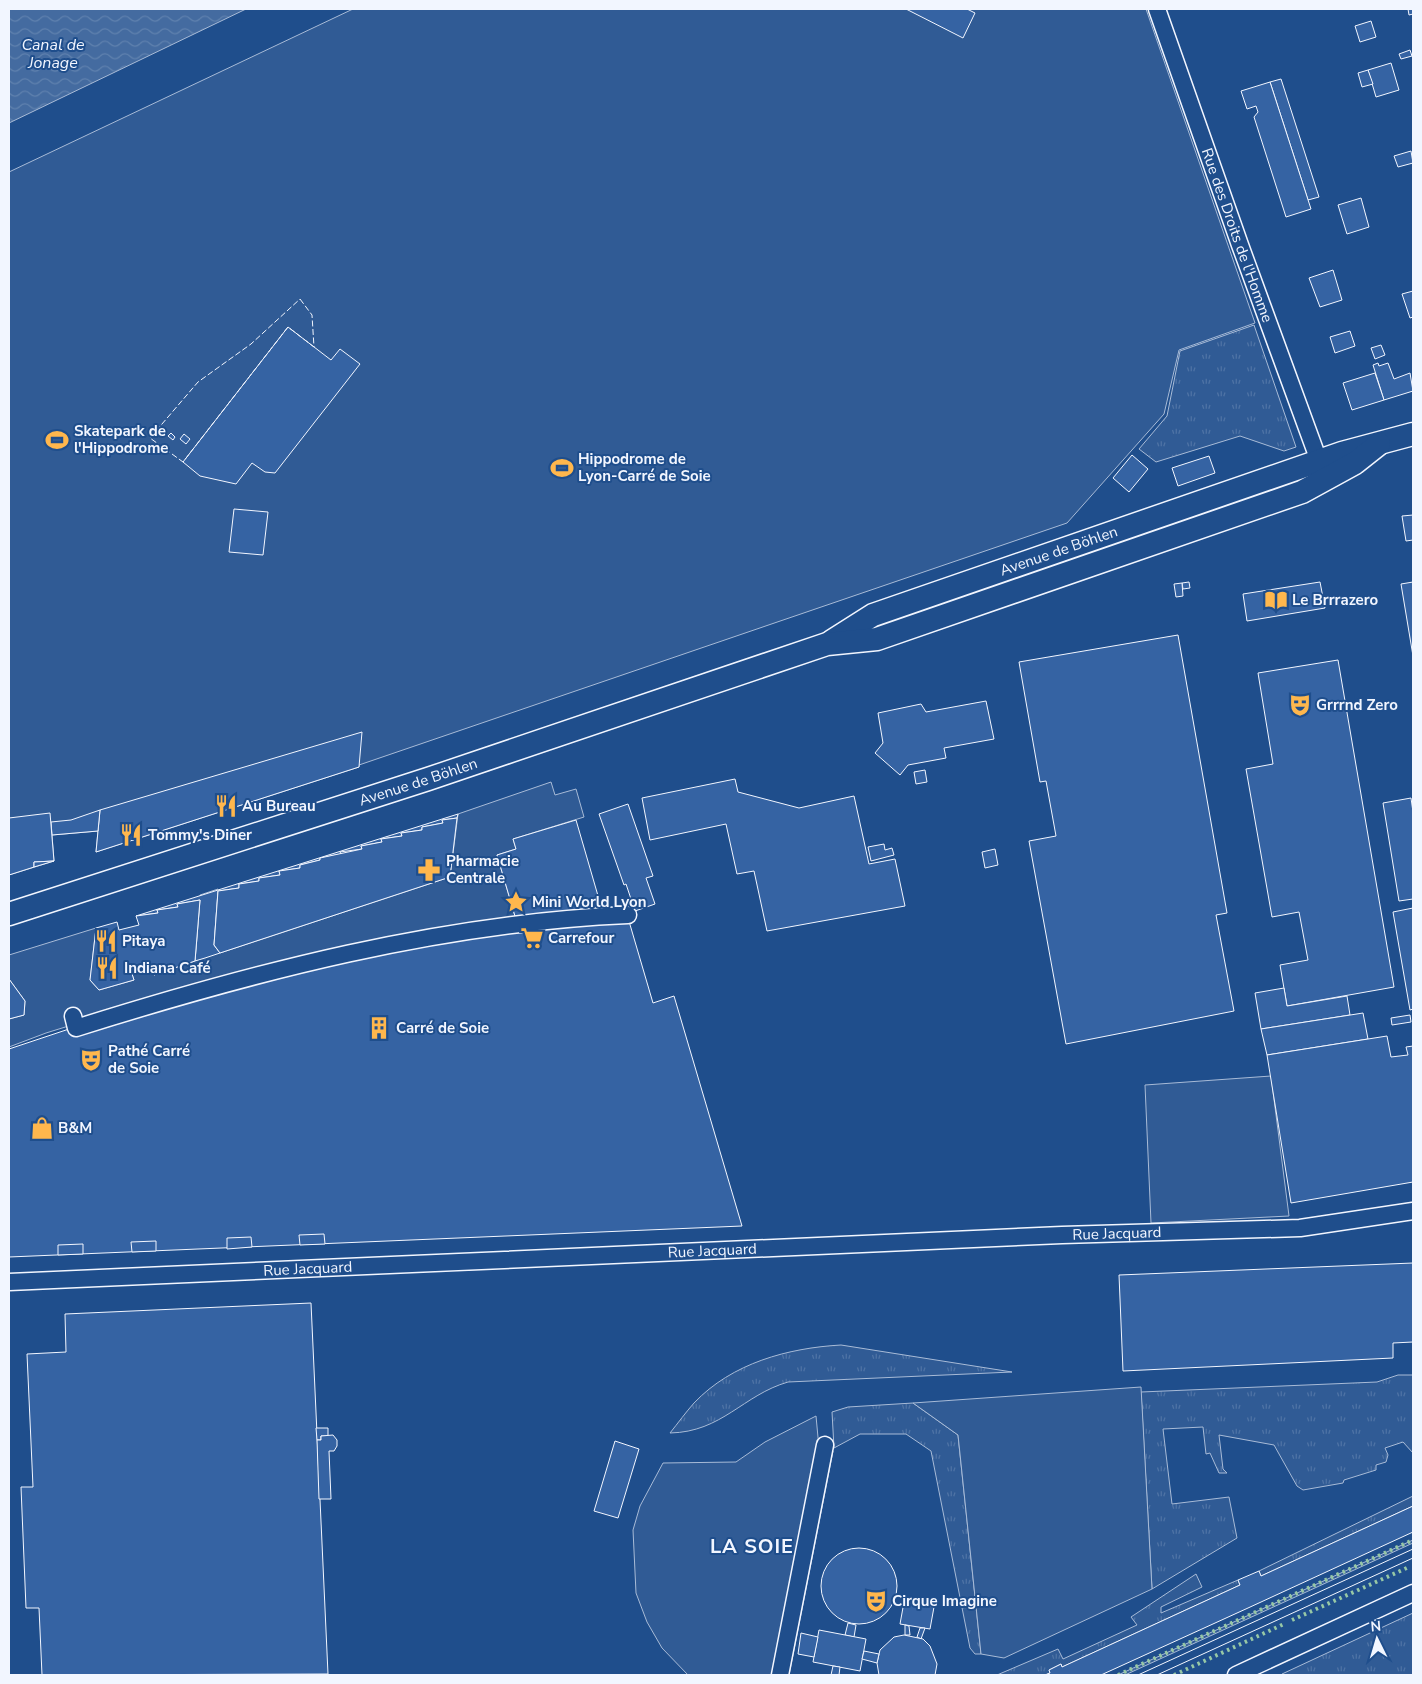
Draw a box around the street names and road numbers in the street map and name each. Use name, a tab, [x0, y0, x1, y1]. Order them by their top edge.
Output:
street label: Rue des Droits de l'Homme	[1197, 145, 1277, 325]
street label: Avenue de Böhlen	[997, 521, 1120, 580]
street label: Avenue de Böhlen	[356, 753, 480, 811]
street label: Rue Jacquard	[1072, 1222, 1162, 1245]
street label: Rue Jacquard	[667, 1239, 757, 1263]
street label: Rue Jacquard	[263, 1257, 353, 1281]

